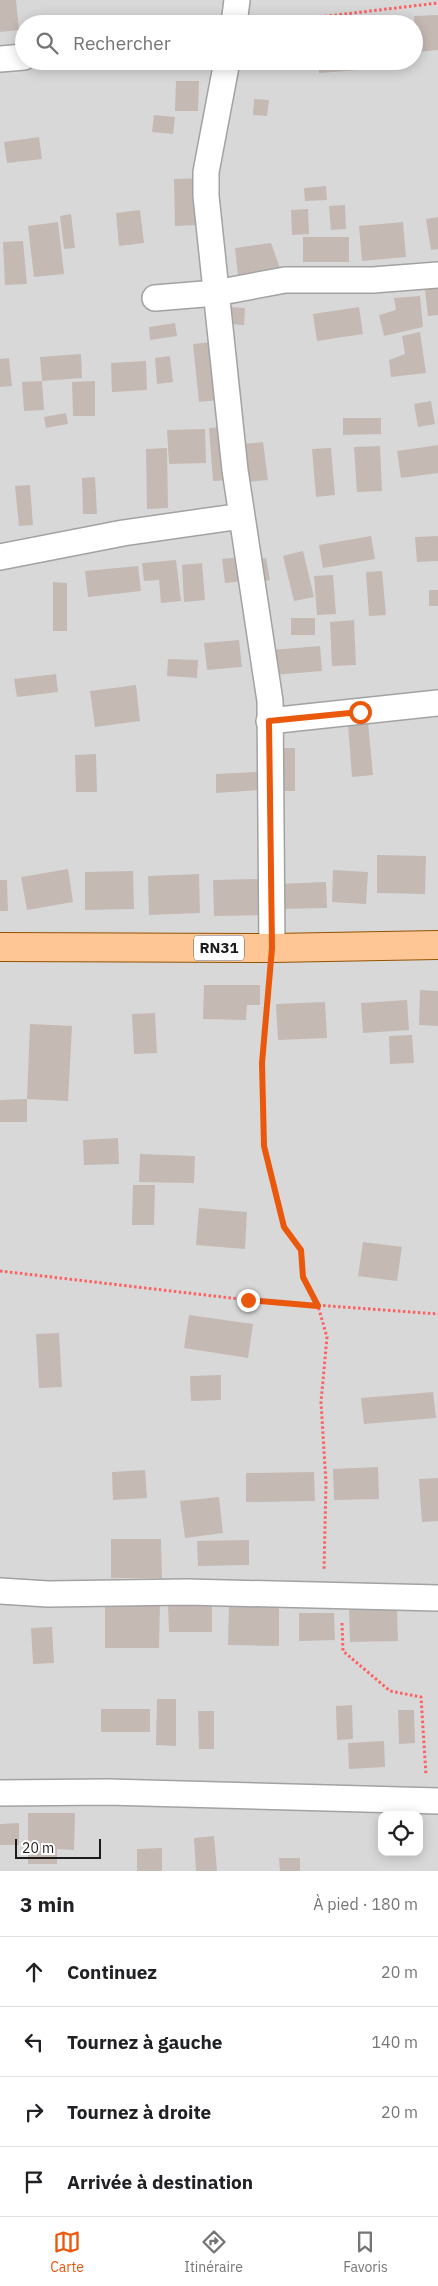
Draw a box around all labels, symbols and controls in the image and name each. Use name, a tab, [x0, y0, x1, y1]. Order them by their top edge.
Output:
search box	[15, 15, 423, 70]
icon: search	[33, 29, 61, 57]
text: Rechercher	[73, 31, 171, 55]
route start	[349, 701, 372, 724]
road number: RN31	[194, 936, 244, 960]
route end	[237, 1289, 260, 1312]
map controls	[378, 1811, 423, 1856]
button: locate	[378, 1811, 423, 1856]
scale bar	[15, 1836, 101, 1859]
text: 20 m	[22, 1839, 54, 1857]
text: 3 min	[20, 1890, 75, 1918]
text: À pied · 180 m	[313, 1894, 418, 1914]
icon: ahead	[20, 1958, 48, 1986]
text: Continuez	[67, 1960, 157, 1984]
text: 20 m	[381, 1962, 418, 1982]
icon: left	[20, 2028, 48, 2056]
text: Tournez à gauche	[67, 2030, 223, 2054]
text: 140 m	[371, 2032, 418, 2052]
icon: right	[20, 2098, 48, 2126]
text: Tournez à droite	[67, 2100, 211, 2124]
text: 20 m	[381, 2102, 418, 2122]
icon: arrive	[20, 2168, 48, 2196]
text: Arrivée à destination	[67, 2170, 253, 2194]
tab: Carte	[50, 2228, 84, 2276]
tab: Itinéraire	[184, 2228, 243, 2276]
tab: Favoris	[343, 2228, 388, 2276]

